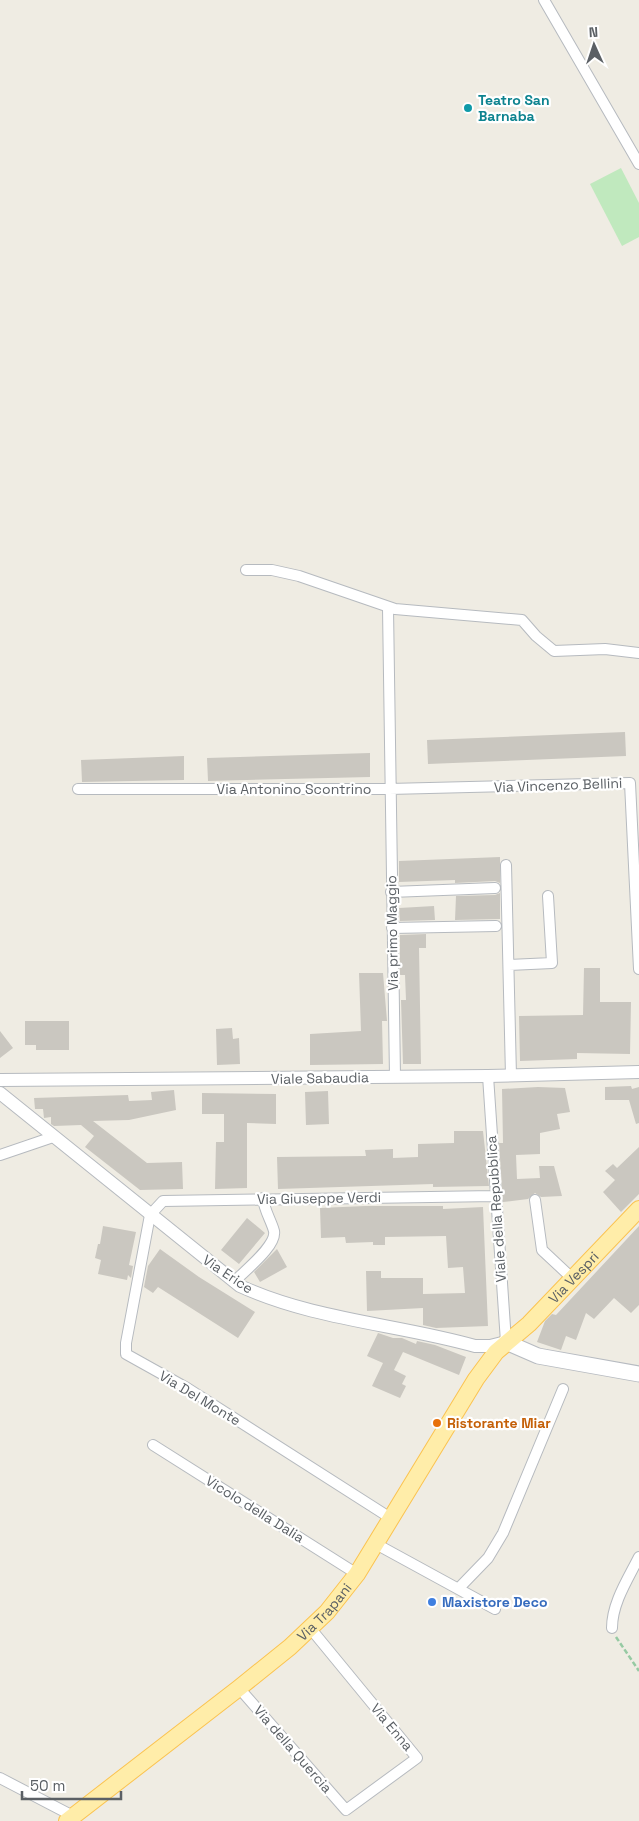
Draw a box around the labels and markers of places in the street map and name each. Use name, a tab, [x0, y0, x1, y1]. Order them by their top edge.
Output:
place label: Teatro San Barnaba	[478, 91, 550, 125]
marker: Teatro San Barnaba	[462, 102, 474, 114]
place label: Ristorante Miar	[447, 1414, 551, 1432]
marker: Ristorante Miar	[431, 1417, 443, 1429]
place label: Maxistore Deco	[442, 1593, 547, 1611]
marker: Maxistore Deco	[426, 1596, 438, 1608]

